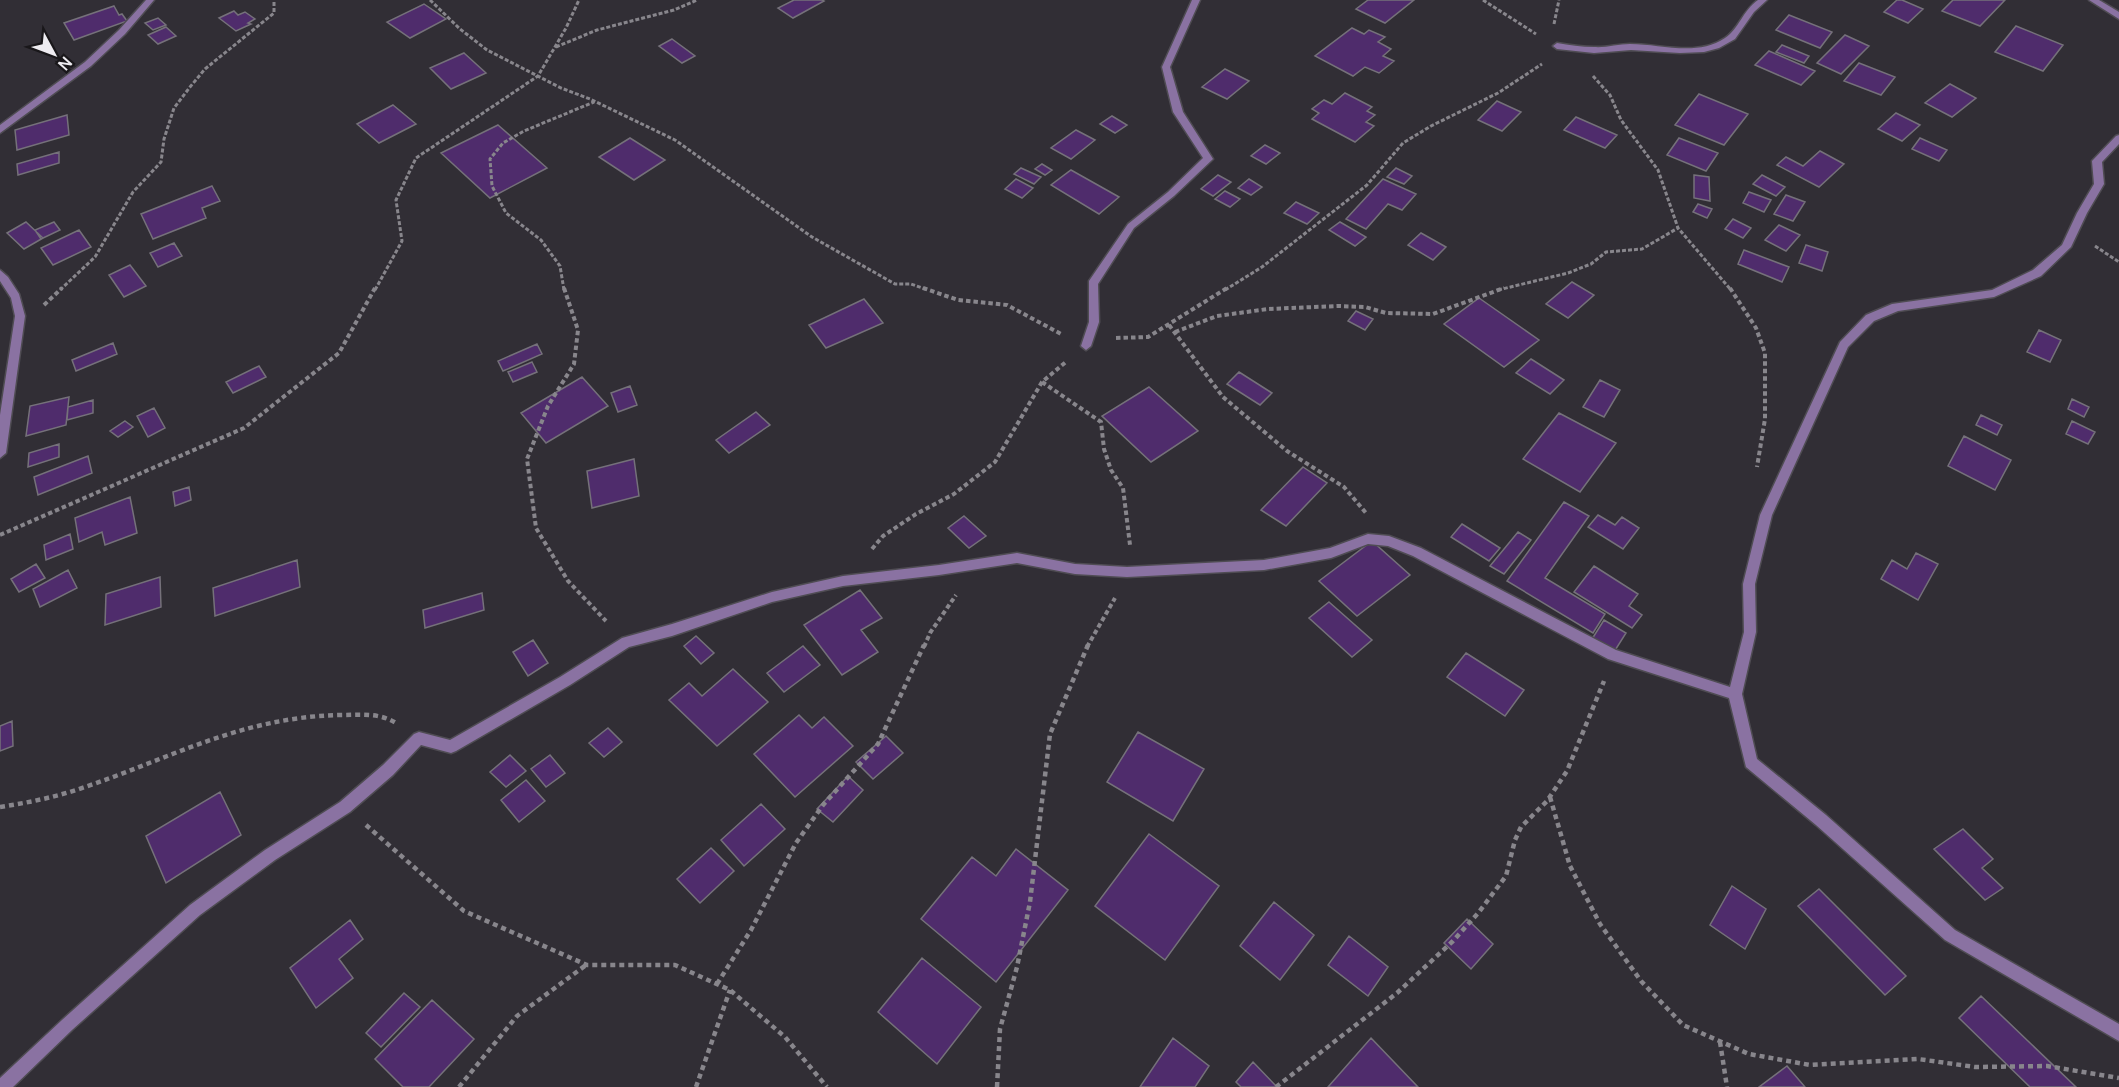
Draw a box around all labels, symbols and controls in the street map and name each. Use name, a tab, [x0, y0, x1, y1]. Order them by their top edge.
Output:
north arrow	[24, 24, 84, 84]
text: N	[53, 52, 77, 75]

